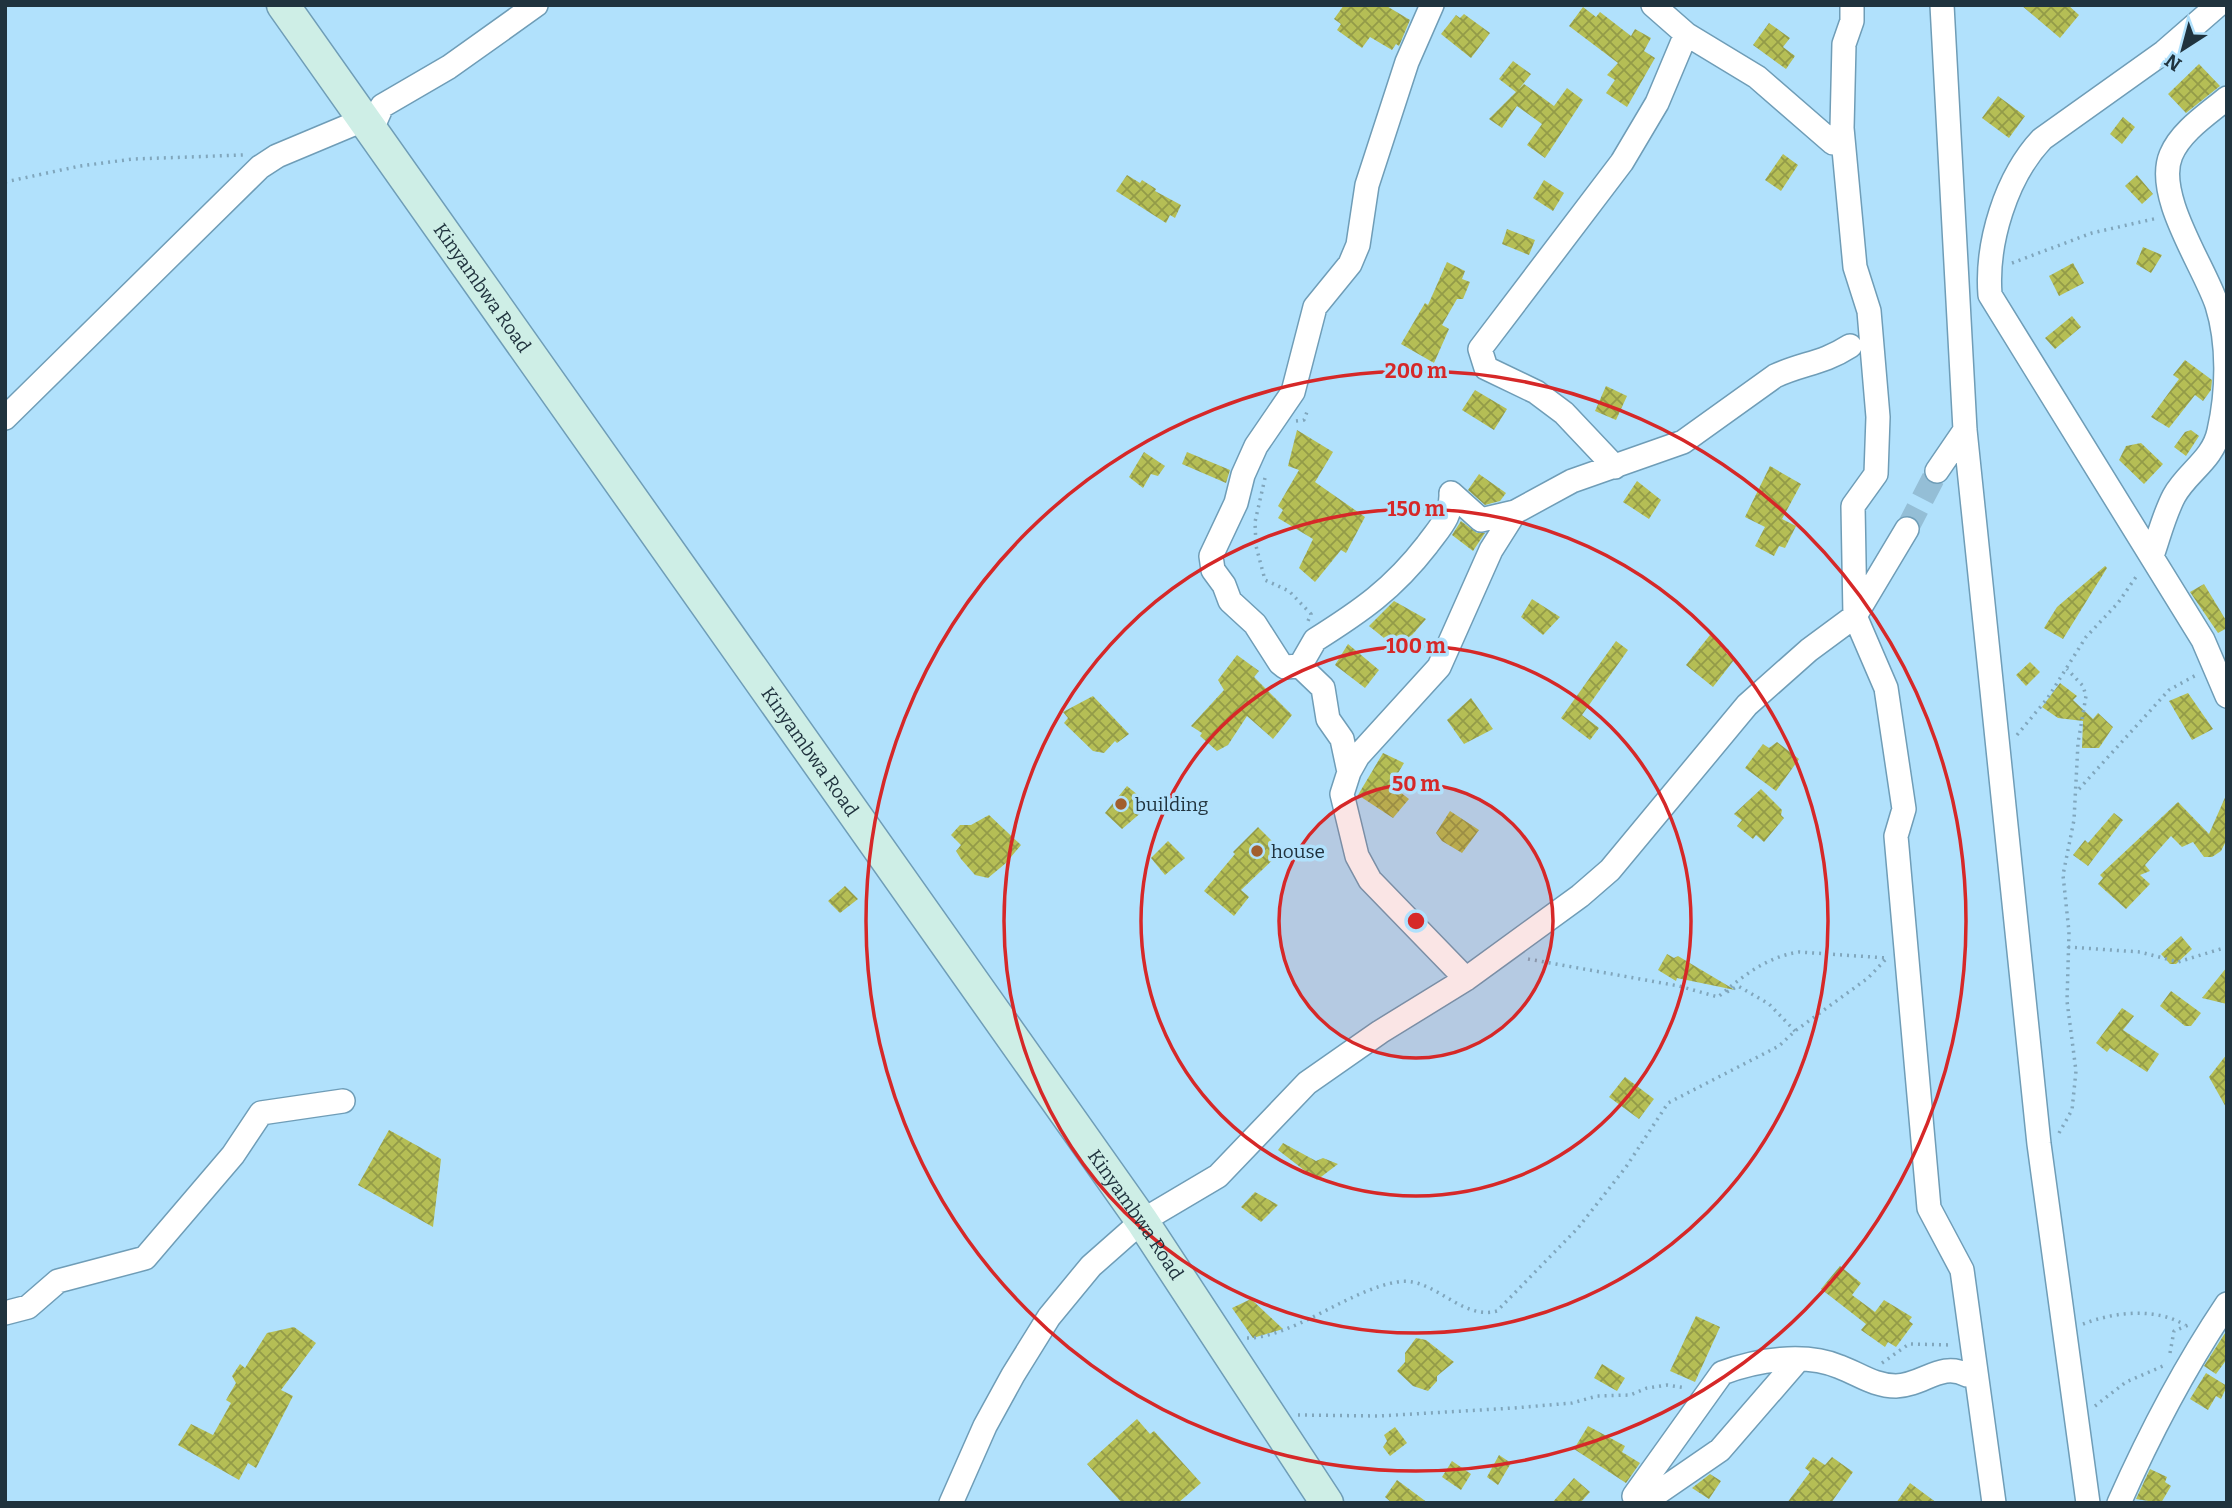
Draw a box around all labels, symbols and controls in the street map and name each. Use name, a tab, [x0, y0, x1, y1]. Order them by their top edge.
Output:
north arrow	[2148, 14, 2218, 84]
text: N	[2160, 49, 2186, 76]
street label: Kinyambwa Road	[429, 219, 536, 357]
text: 200 m	[1385, 358, 1447, 384]
text: 150 m	[1387, 496, 1445, 522]
text: 100 m	[1386, 633, 1446, 659]
street label: Kinyambwa Road	[757, 682, 864, 821]
text: 50 m	[1392, 771, 1440, 797]
place label: building	[1135, 793, 1209, 816]
marker: building	[1113, 796, 1129, 812]
place label: house	[1271, 840, 1325, 863]
marker: house	[1249, 843, 1265, 859]
centre of rings	[1404, 909, 1428, 933]
street label: Kinyambwa Road	[1083, 1145, 1189, 1284]

